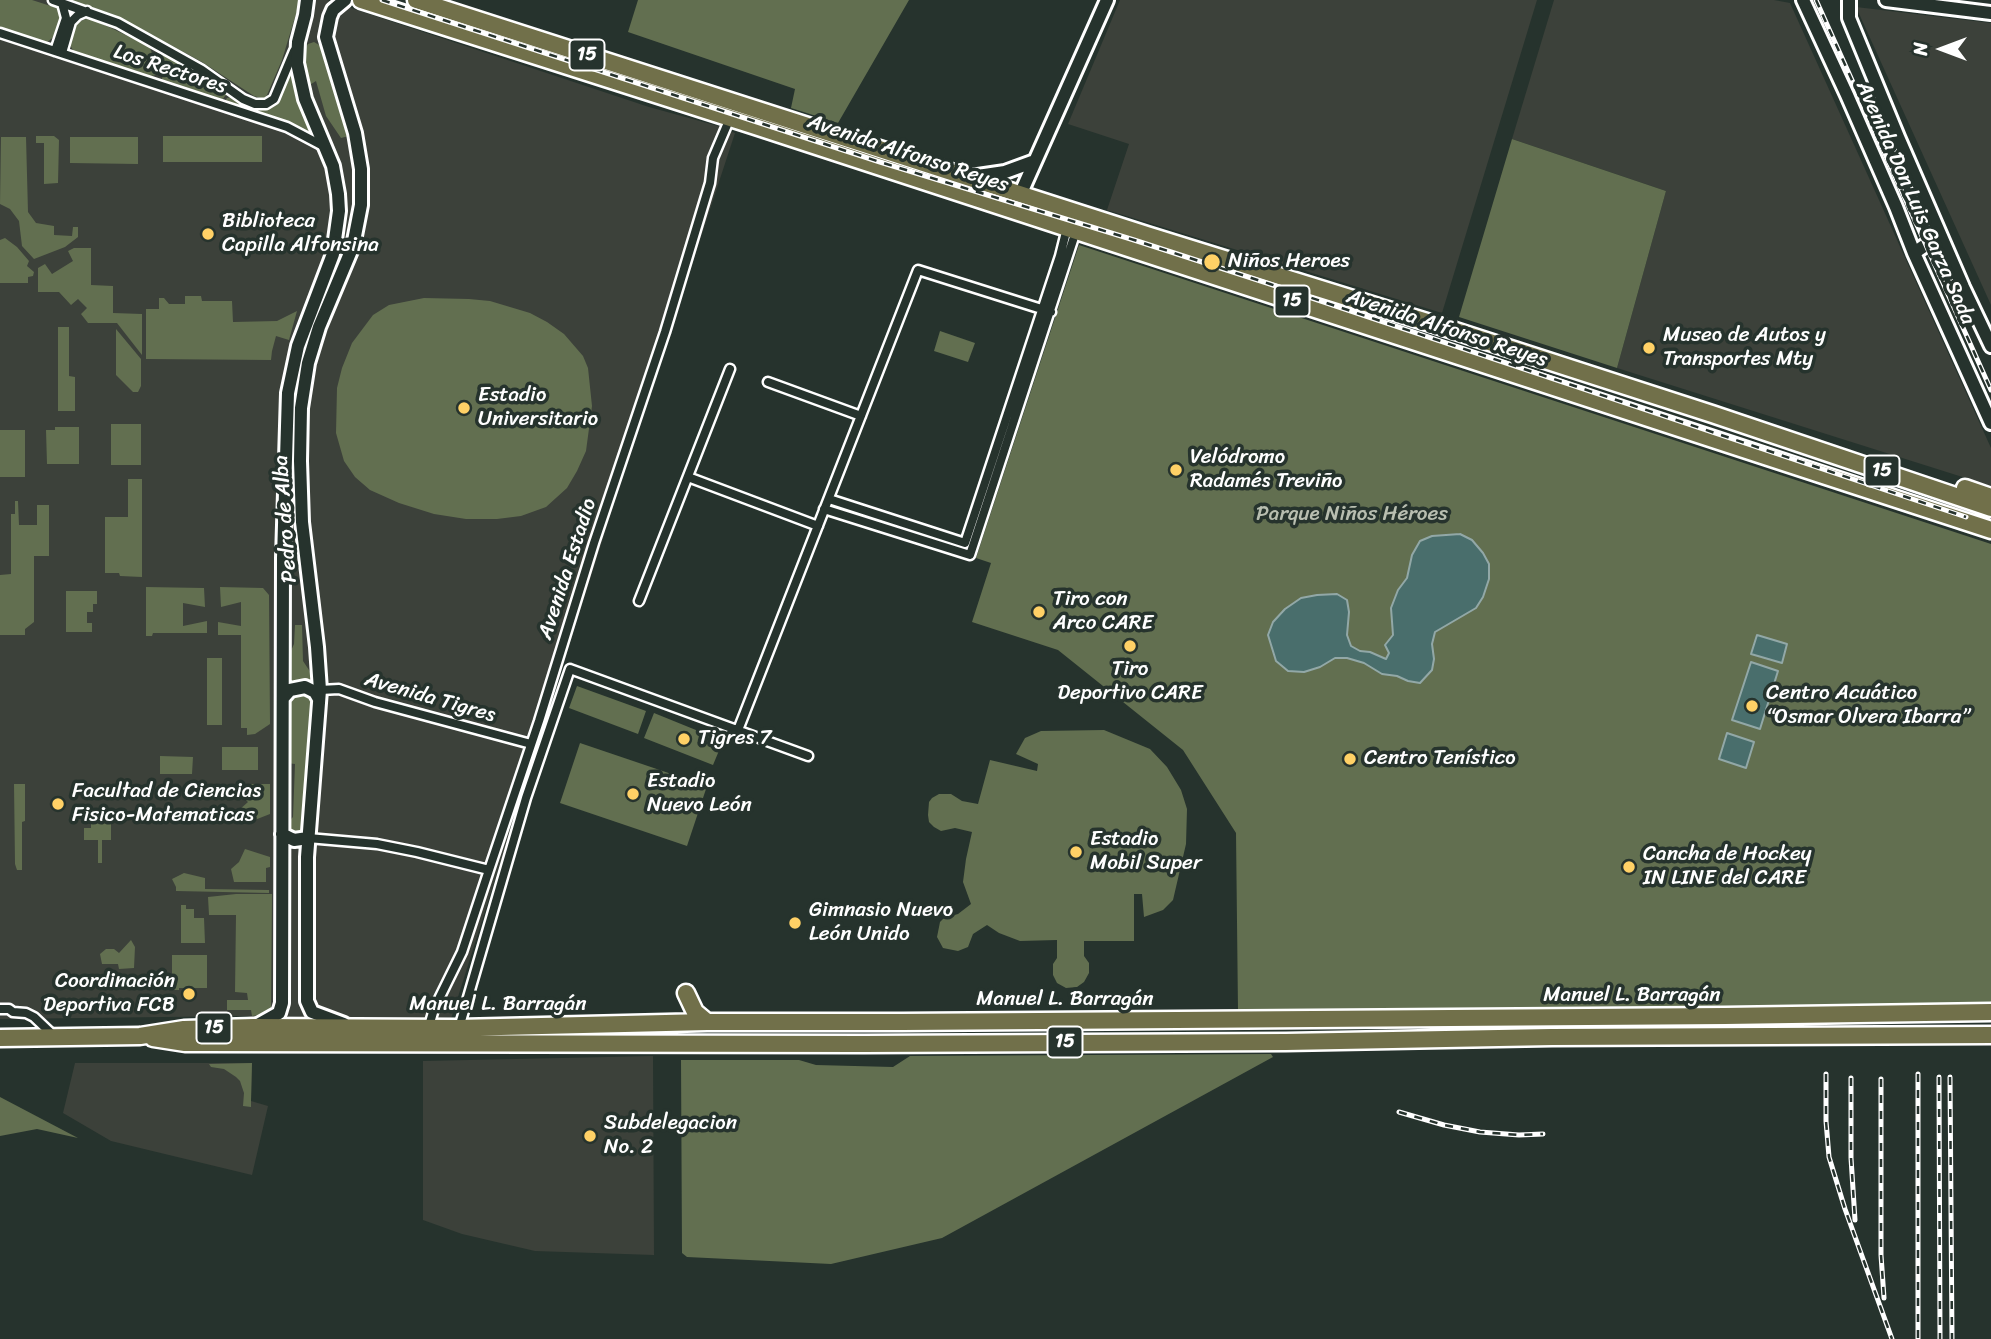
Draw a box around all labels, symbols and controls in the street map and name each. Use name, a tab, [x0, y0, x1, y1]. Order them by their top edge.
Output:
north arrow	[1907, 14, 1977, 84]
street label: Los Rectores	[110, 40, 230, 100]
road number: 15	[570, 40, 604, 70]
text: N	[1904, 42, 1937, 56]
street label: Avenida Don Luis Garza Sada	[1850, 77, 1980, 329]
street label: Avenida Alfonso Reyes	[804, 110, 1012, 198]
place label: Biblioteca Capilla Alfonsina	[222, 209, 379, 259]
marker: Biblioteca Capilla Alfonsina	[200, 226, 216, 242]
place label: Niños Heroes	[1228, 249, 1350, 275]
marker: Niños Heroes	[1202, 252, 1222, 272]
street label: Avenida Alfonso Reyes	[1343, 285, 1551, 373]
road number: 15	[1274, 286, 1310, 316]
place label: Museo de Autos y Transportes Mty	[1663, 323, 1826, 373]
marker: Museo de Autos y Transportes Mty	[1641, 340, 1657, 356]
place label: Estadio Universitario	[478, 383, 598, 433]
marker: Estadio Universitario	[456, 400, 472, 416]
place label: Velódromo Radamés Treviño	[1190, 445, 1342, 495]
street label: Pedro de Alba	[269, 454, 303, 584]
road number: 15	[1864, 456, 1899, 486]
marker: Velódromo Radamés Treviño	[1168, 462, 1184, 478]
street label: Avenida Estadio	[533, 495, 603, 643]
park label: Parque Niños Héroes	[1256, 502, 1448, 528]
place label: Tiro con Arco CARE	[1053, 587, 1153, 637]
marker: Tiro con Arco CARE	[1031, 604, 1047, 620]
marker: Tiro Deportivo CARE	[1122, 638, 1138, 654]
place label: Tiro Deportivo CARE	[1057, 657, 1203, 707]
street label: Avenida Tigres	[362, 667, 498, 729]
place label: Centro Acuático “Osmar Olvera Ibarra”	[1766, 681, 1970, 731]
marker: Centro Acuático “Osmar Olvera Ibarra”	[1744, 698, 1760, 714]
place label: Tigres 7	[698, 726, 772, 752]
marker: Tigres 7	[676, 731, 692, 747]
place label: Centro Tenístico	[1364, 746, 1516, 772]
marker: Centro Tenístico	[1342, 751, 1358, 767]
place label: Estadio Nuevo León	[647, 769, 752, 819]
place label: Facultad de Ciencias Fisico-Matematicas	[72, 779, 261, 829]
marker: Estadio Nuevo León	[625, 786, 641, 802]
marker: Facultad de Ciencias Fisico-Matematicas	[50, 796, 66, 812]
place label: Estadio Mobil Super	[1090, 827, 1202, 877]
place label: Cancha de Hockey IN LINE del CARE	[1643, 842, 1811, 892]
marker: Estadio Mobil Super	[1068, 844, 1084, 860]
marker: Cancha de Hockey IN LINE del CARE	[1621, 859, 1637, 875]
place label: Gimnasio Nuevo León Unido	[809, 898, 953, 948]
marker: Gimnasio Nuevo León Unido	[787, 915, 803, 931]
place label: Coordinación Deportiva FCB	[43, 969, 175, 1019]
street label: Manuel L. Barragán	[1543, 983, 1721, 1009]
marker: Coordinación Deportiva FCB	[181, 986, 197, 1002]
street label: Manuel L. Barragán	[976, 987, 1154, 1013]
street label: Manuel L. Barragán	[409, 992, 587, 1018]
road number: 15	[196, 1012, 232, 1044]
road number: 15	[1048, 1026, 1082, 1058]
place label: Subdelegacion No. 2	[604, 1111, 737, 1161]
marker: Subdelegacion No. 2	[582, 1128, 598, 1144]

